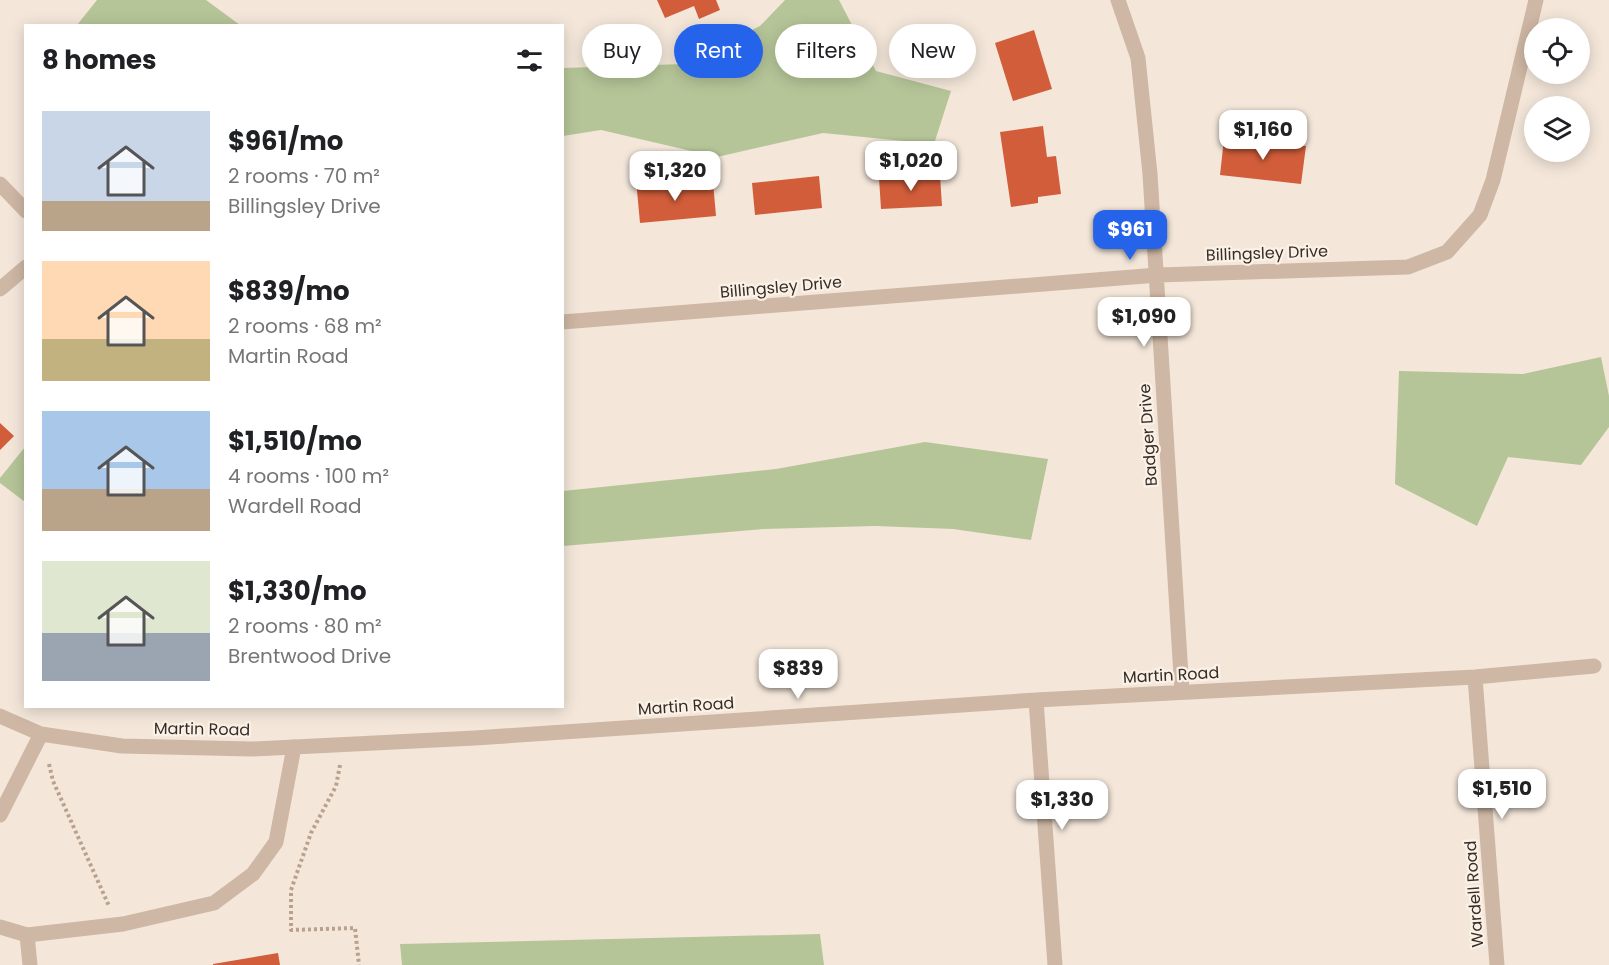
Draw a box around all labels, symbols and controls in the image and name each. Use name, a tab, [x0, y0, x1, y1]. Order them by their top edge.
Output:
map controls	[1524, 18, 1590, 162]
button: locate	[1524, 18, 1590, 84]
chip: Buy	[582, 24, 662, 78]
chip: Rent	[674, 24, 763, 78]
chip: Filters	[775, 24, 877, 78]
chip: New	[889, 24, 976, 78]
text: 8 homes	[42, 42, 157, 78]
icon: filters	[513, 44, 546, 77]
button: layers	[1524, 96, 1590, 162]
pin: $1,160	[1214, 110, 1312, 161]
text: $1,160	[1233, 115, 1293, 143]
text: $961/mo	[228, 123, 343, 159]
icon: home	[90, 135, 162, 207]
pin: $1,020	[862, 141, 960, 192]
text: $1,020	[879, 146, 943, 174]
pin: $1,320	[626, 151, 724, 202]
text: $1,320	[644, 156, 706, 184]
text: 2 rooms · 70 m²	[228, 162, 380, 190]
text: Billingsley Drive	[228, 192, 381, 220]
pin: $961	[1094, 210, 1166, 261]
text: $961	[1107, 215, 1153, 243]
street label: Billingsley Drive	[1206, 239, 1329, 267]
street label: Billingsley Drive	[719, 270, 843, 304]
text: $839/mo	[228, 273, 350, 309]
icon: home	[90, 285, 162, 357]
pin: $1,090	[1095, 297, 1193, 348]
text: $1,090	[1112, 302, 1176, 330]
text: 2 rooms · 68 m²	[228, 312, 382, 340]
text: Martin Road	[228, 342, 349, 370]
street label: Badger Drive	[1133, 383, 1163, 487]
text: $1,510/mo	[228, 423, 362, 459]
icon: home	[90, 435, 162, 507]
text: 4 rooms · 100 m²	[228, 462, 389, 490]
text: Wardell Road	[228, 492, 362, 520]
text: $1,330/mo	[228, 573, 367, 609]
icon: home	[90, 585, 162, 657]
text: 2 rooms · 80 m²	[228, 612, 382, 640]
text: Brentwood Drive	[228, 642, 391, 670]
pin: $839	[762, 649, 834, 700]
text: $839	[773, 654, 823, 682]
street label: Martin Road	[1122, 661, 1220, 689]
street label: Martin Road	[637, 691, 735, 721]
street label: Martin Road	[154, 717, 250, 741]
pin: $1,510	[1453, 769, 1551, 820]
text: $1,510	[1472, 774, 1532, 802]
pin: $1,330	[1013, 780, 1111, 831]
text: $1,330	[1030, 785, 1094, 813]
street label: Wardell Road	[1459, 840, 1489, 948]

